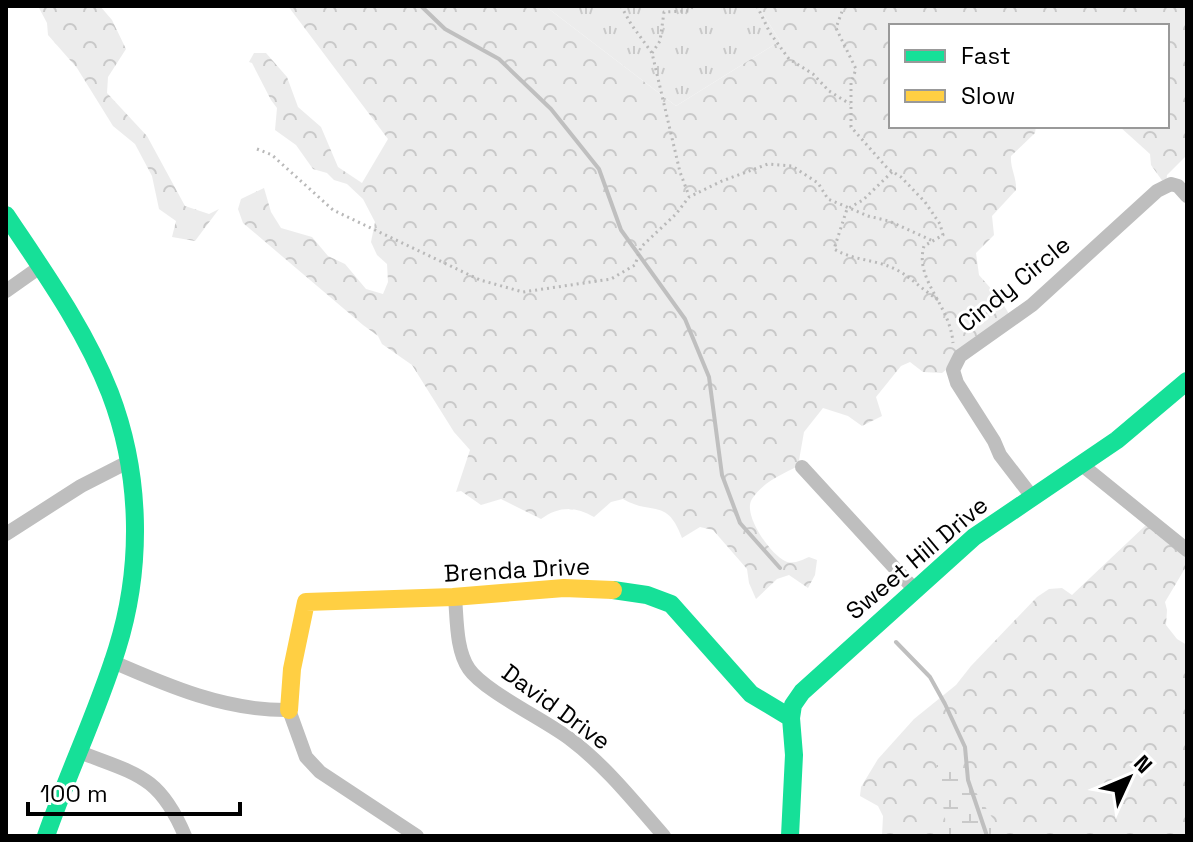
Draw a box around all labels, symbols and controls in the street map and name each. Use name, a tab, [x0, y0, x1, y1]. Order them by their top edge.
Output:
legend	[889, 24, 1169, 128]
text: Fast	[961, 40, 1011, 71]
text: Slow	[961, 80, 1015, 111]
street label: Cindy Circle	[951, 229, 1077, 339]
street label: Sweet Hill Drive	[839, 489, 994, 626]
street label: Brenda Drive	[443, 550, 591, 589]
street label: David Drive	[496, 657, 617, 756]
north arrow	[1089, 738, 1169, 818]
text: N	[1128, 749, 1159, 779]
scale bar	[28, 766, 240, 816]
text: 100 m	[40, 778, 108, 809]

